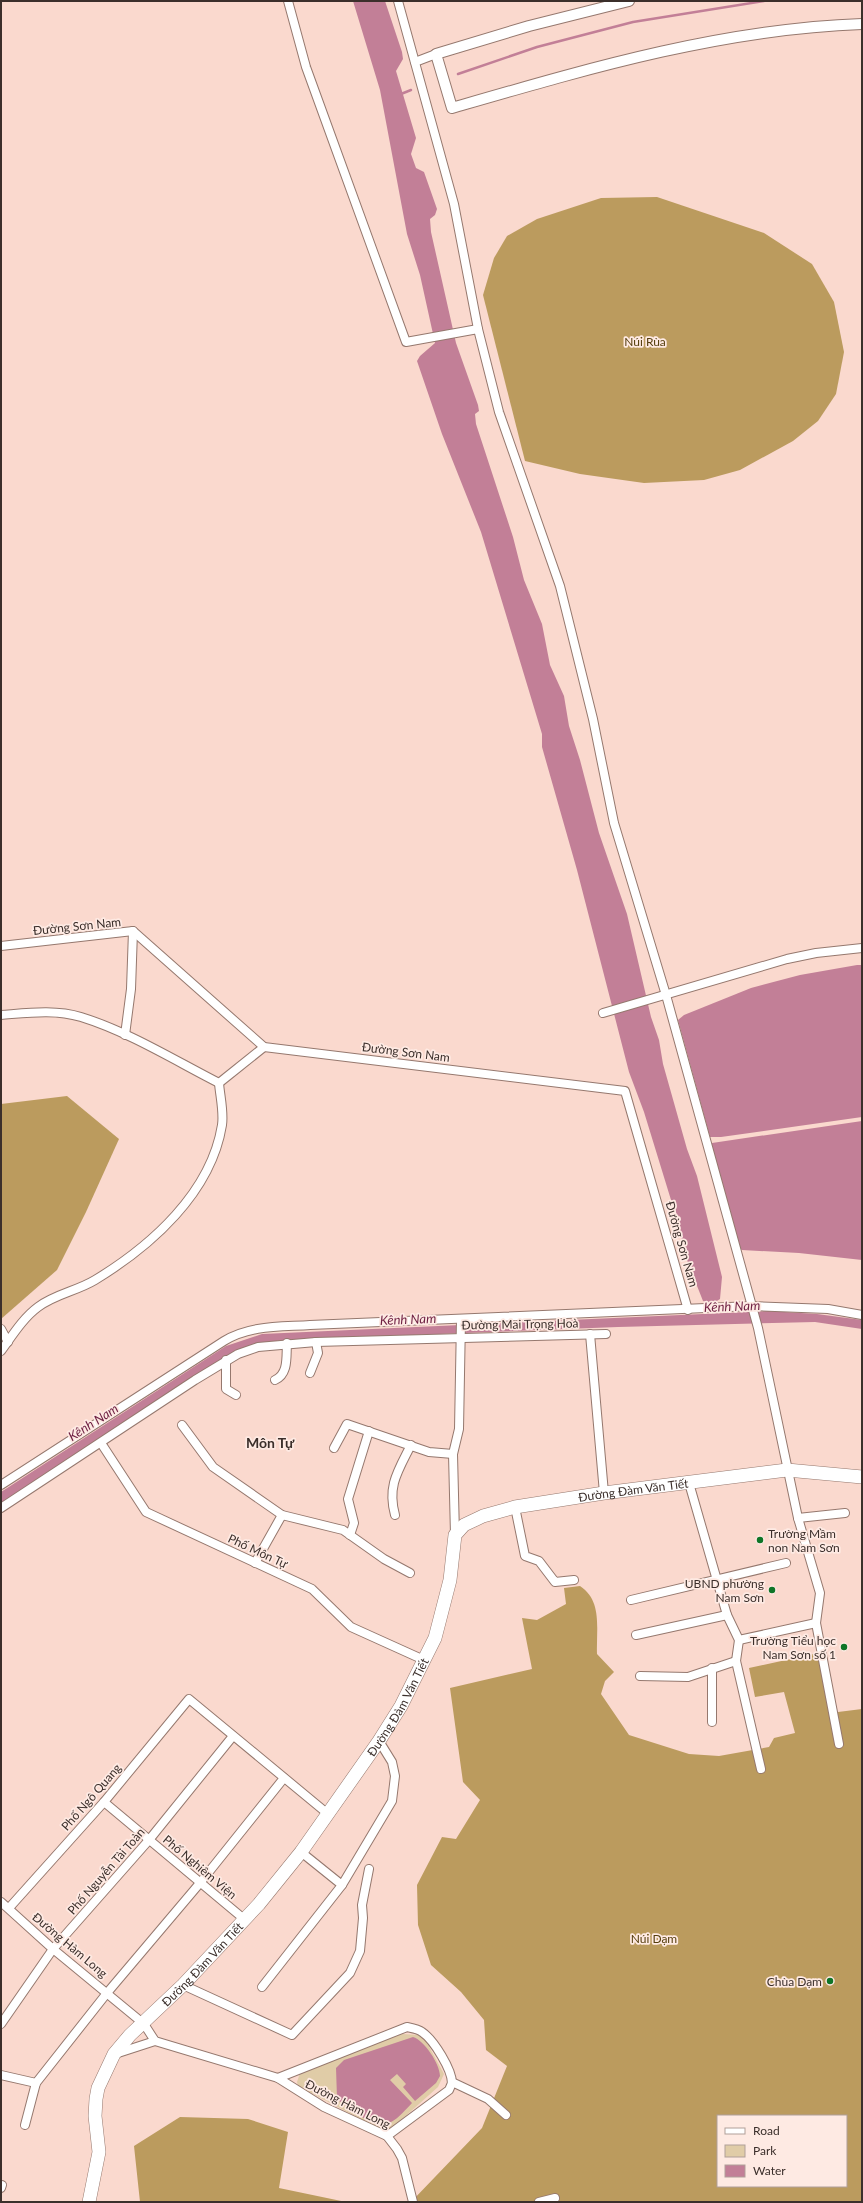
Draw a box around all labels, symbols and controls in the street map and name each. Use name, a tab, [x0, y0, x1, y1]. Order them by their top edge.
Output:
park label: Núi Rùa	[624, 334, 666, 349]
street label: Đường Sơn Nam	[32, 914, 122, 938]
street label: Đường Sơn Nam	[361, 1039, 451, 1065]
street label: Đường Sơn Nam	[663, 1199, 701, 1289]
water label: Kênh Nam	[704, 1297, 760, 1315]
water label: Kênh Nam	[380, 1310, 436, 1328]
street label: Đường Mai Trọng Hoà	[461, 1315, 579, 1333]
water label: Kênh Nam	[65, 1400, 121, 1444]
district label: Môn Tự	[246, 1434, 295, 1451]
street label: Đường Đàm Văn Tiết	[577, 1475, 690, 1504]
place label: Trường Mầm non Nam Sơn	[768, 1526, 840, 1555]
street label: Phố Môn Tự	[226, 1531, 291, 1572]
marker: Trường Mầm non Nam Sơn	[755, 1535, 765, 1545]
place label: UBND phường Nam Sơn	[685, 1576, 764, 1605]
marker: UBND phường Nam Sơn	[767, 1585, 777, 1595]
place label: Trường Tiểu học Nam Sơn số 1	[750, 1633, 836, 1662]
marker: Trường Tiểu học Nam Sơn số 1	[839, 1642, 849, 1652]
street label: Đường Đàm Văn Tiết	[363, 1655, 432, 1759]
street label: Phố Ngô Quang	[58, 1760, 124, 1834]
street label: Phố Nguyễn Tài Toàn	[64, 1825, 148, 1917]
street label: Phố Nghiêm Viện	[160, 1832, 240, 1902]
street label: Đường Hàm Long	[29, 1909, 111, 1981]
street label: Đường Đàm Văn Tiết	[158, 1918, 246, 2009]
park label: Núi Dạm	[631, 1931, 677, 1946]
place label: Chùa Dạm	[767, 1974, 822, 1989]
marker: Chùa Dạm	[825, 1976, 835, 1986]
street label: Đường Hàm Long	[303, 2076, 393, 2132]
legend	[717, 2115, 847, 2187]
text: Road	[753, 2123, 780, 2138]
text: Park	[753, 2143, 777, 2158]
text: Water	[753, 2163, 786, 2178]

